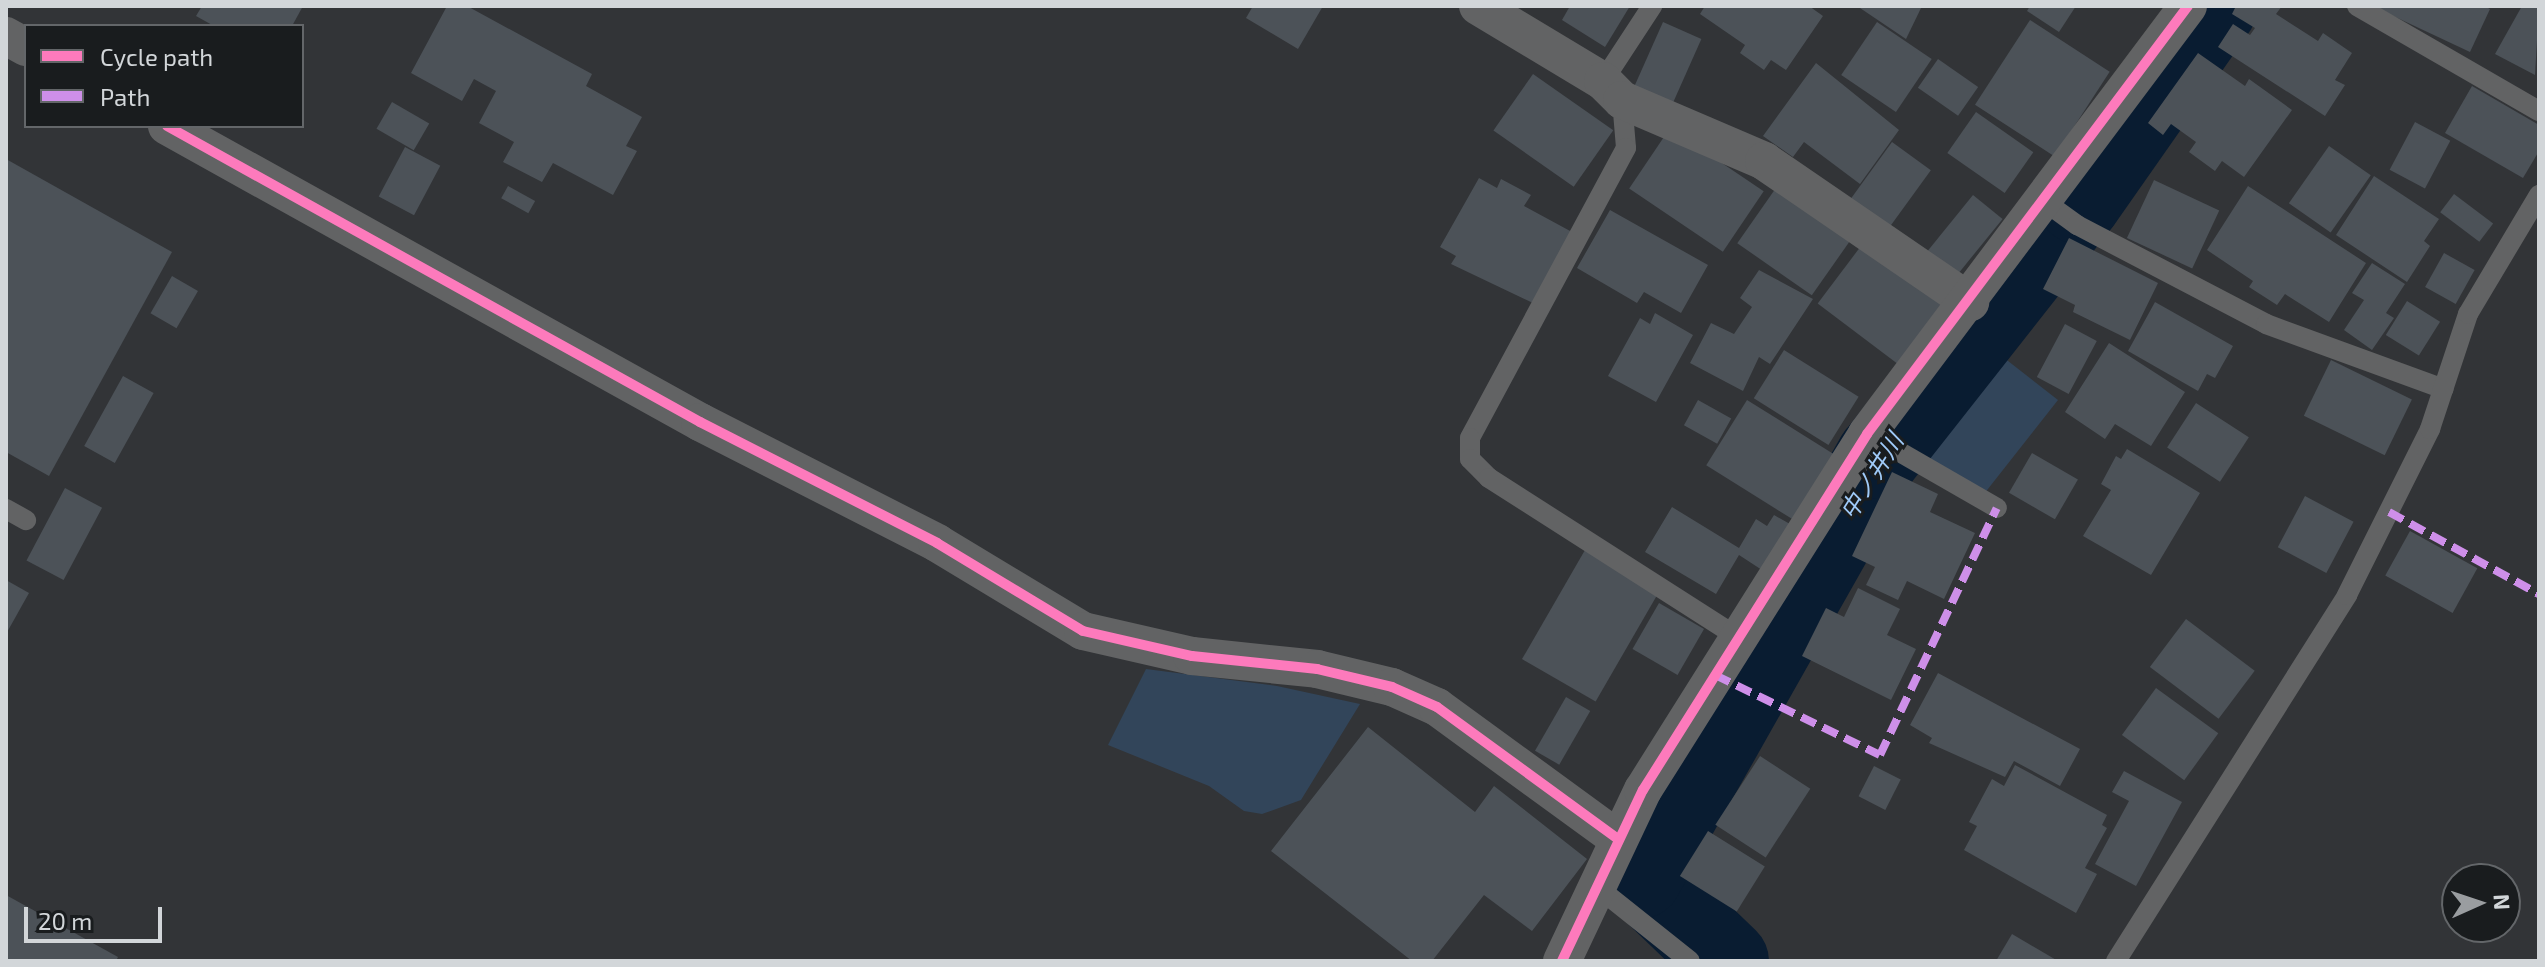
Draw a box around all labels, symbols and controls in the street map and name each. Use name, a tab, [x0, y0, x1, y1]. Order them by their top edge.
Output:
legend	[24, 24, 304, 128]
text: Cycle path	[100, 42, 213, 71]
text: Path	[100, 82, 150, 111]
water label: 中ノ井川	[1833, 428, 1909, 524]
north arrow	[2441, 863, 2521, 943]
scale bar	[28, 891, 166, 941]
text: N	[2490, 893, 2516, 910]
text: 20 m	[38, 906, 92, 935]

